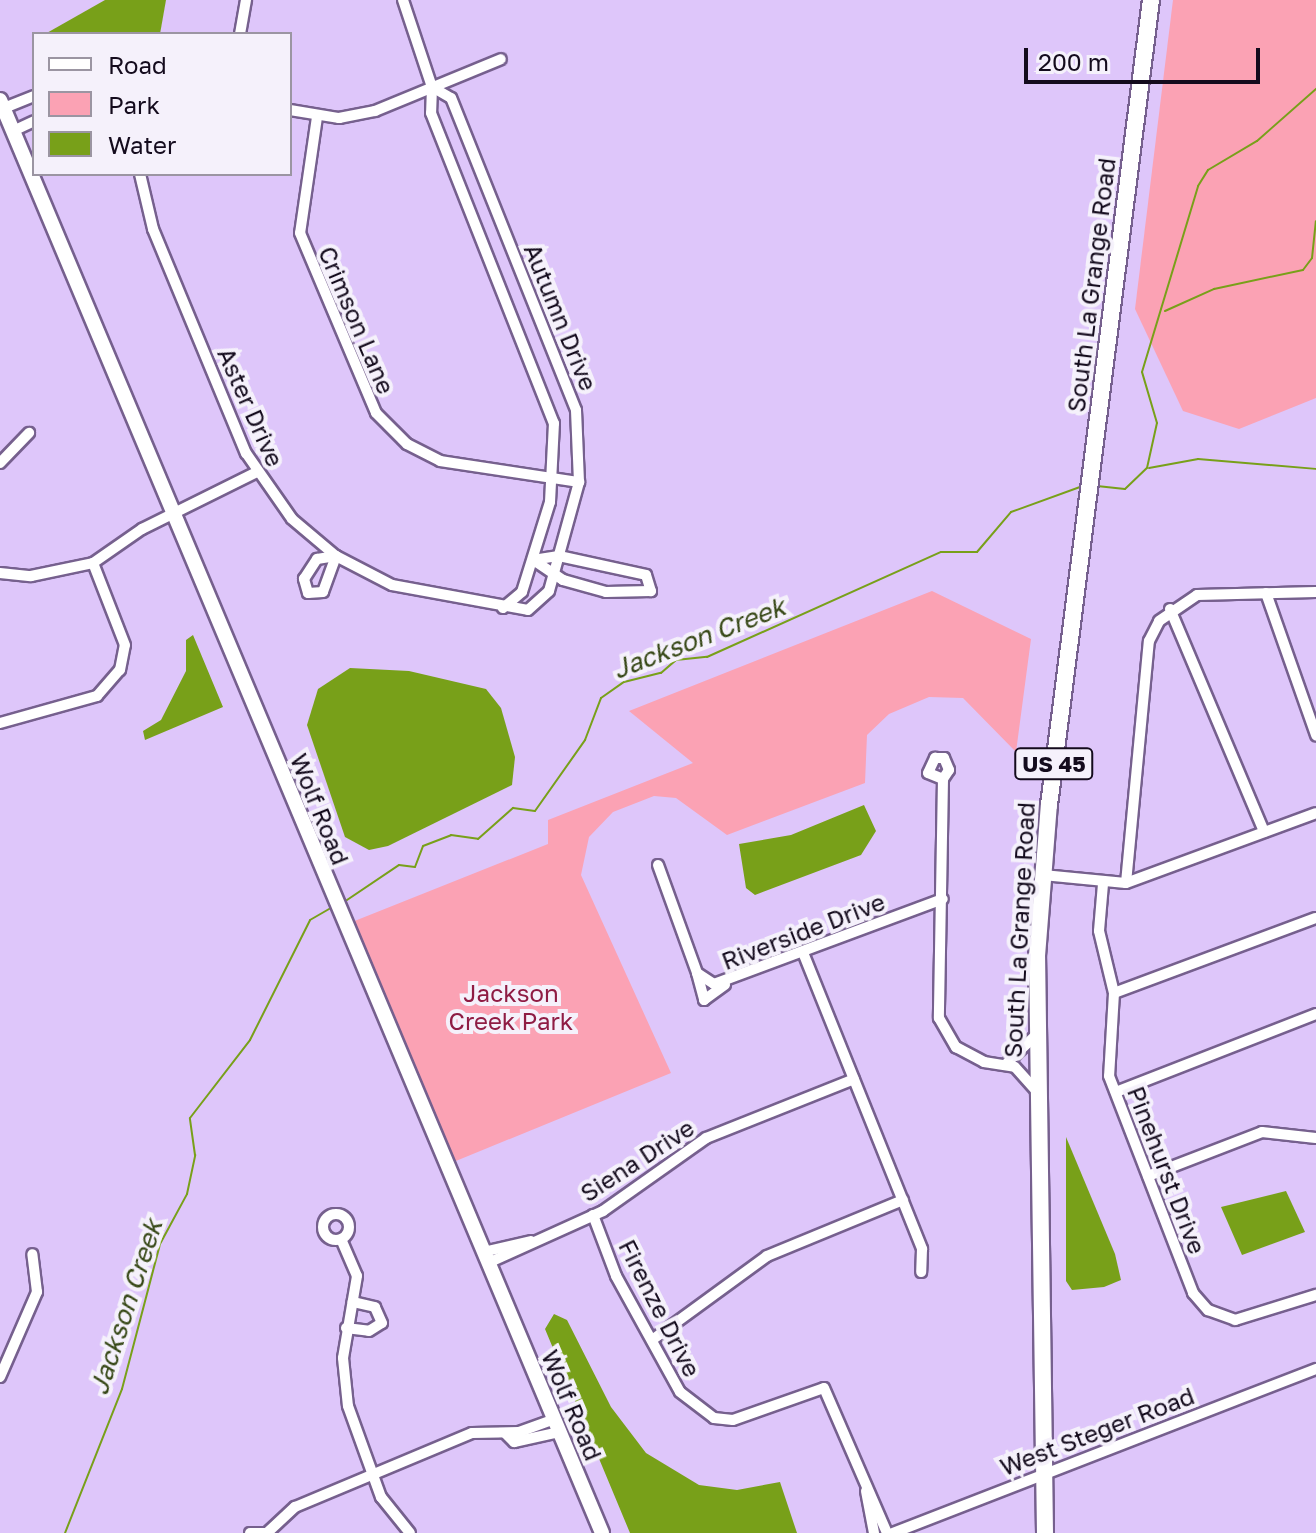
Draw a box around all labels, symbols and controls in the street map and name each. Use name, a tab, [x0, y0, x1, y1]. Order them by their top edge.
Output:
legend	[32, 32, 292, 176]
scale bar	[1028, 32, 1264, 82]
text: 200 m	[1038, 47, 1109, 76]
text: Road	[108, 50, 167, 79]
text: Park	[108, 90, 160, 119]
text: Water	[108, 130, 176, 159]
street label: South La Grange Road	[1061, 156, 1121, 414]
street label: Autumn Drive	[518, 239, 604, 395]
street label: Crimson Lane	[313, 242, 401, 398]
street label: Aster Drive	[212, 343, 290, 471]
water label: Jackson Creek	[608, 591, 790, 685]
road number: US 45	[1014, 746, 1094, 782]
street label: Wolf Road	[285, 749, 355, 869]
street label: South La Grange Road	[998, 801, 1040, 1059]
street label: Riverside Drive	[717, 887, 889, 975]
park label: Jackson Creek Park	[449, 979, 573, 1035]
street label: Pinehurst Drive	[1122, 1082, 1212, 1258]
street label: Siena Drive	[575, 1113, 699, 1207]
water label: Jackson Creek	[83, 1216, 169, 1398]
street label: Firenze Drive	[613, 1235, 707, 1381]
street label: Wolf Road	[536, 1345, 608, 1465]
street label: West Steger Road	[996, 1381, 1198, 1481]

